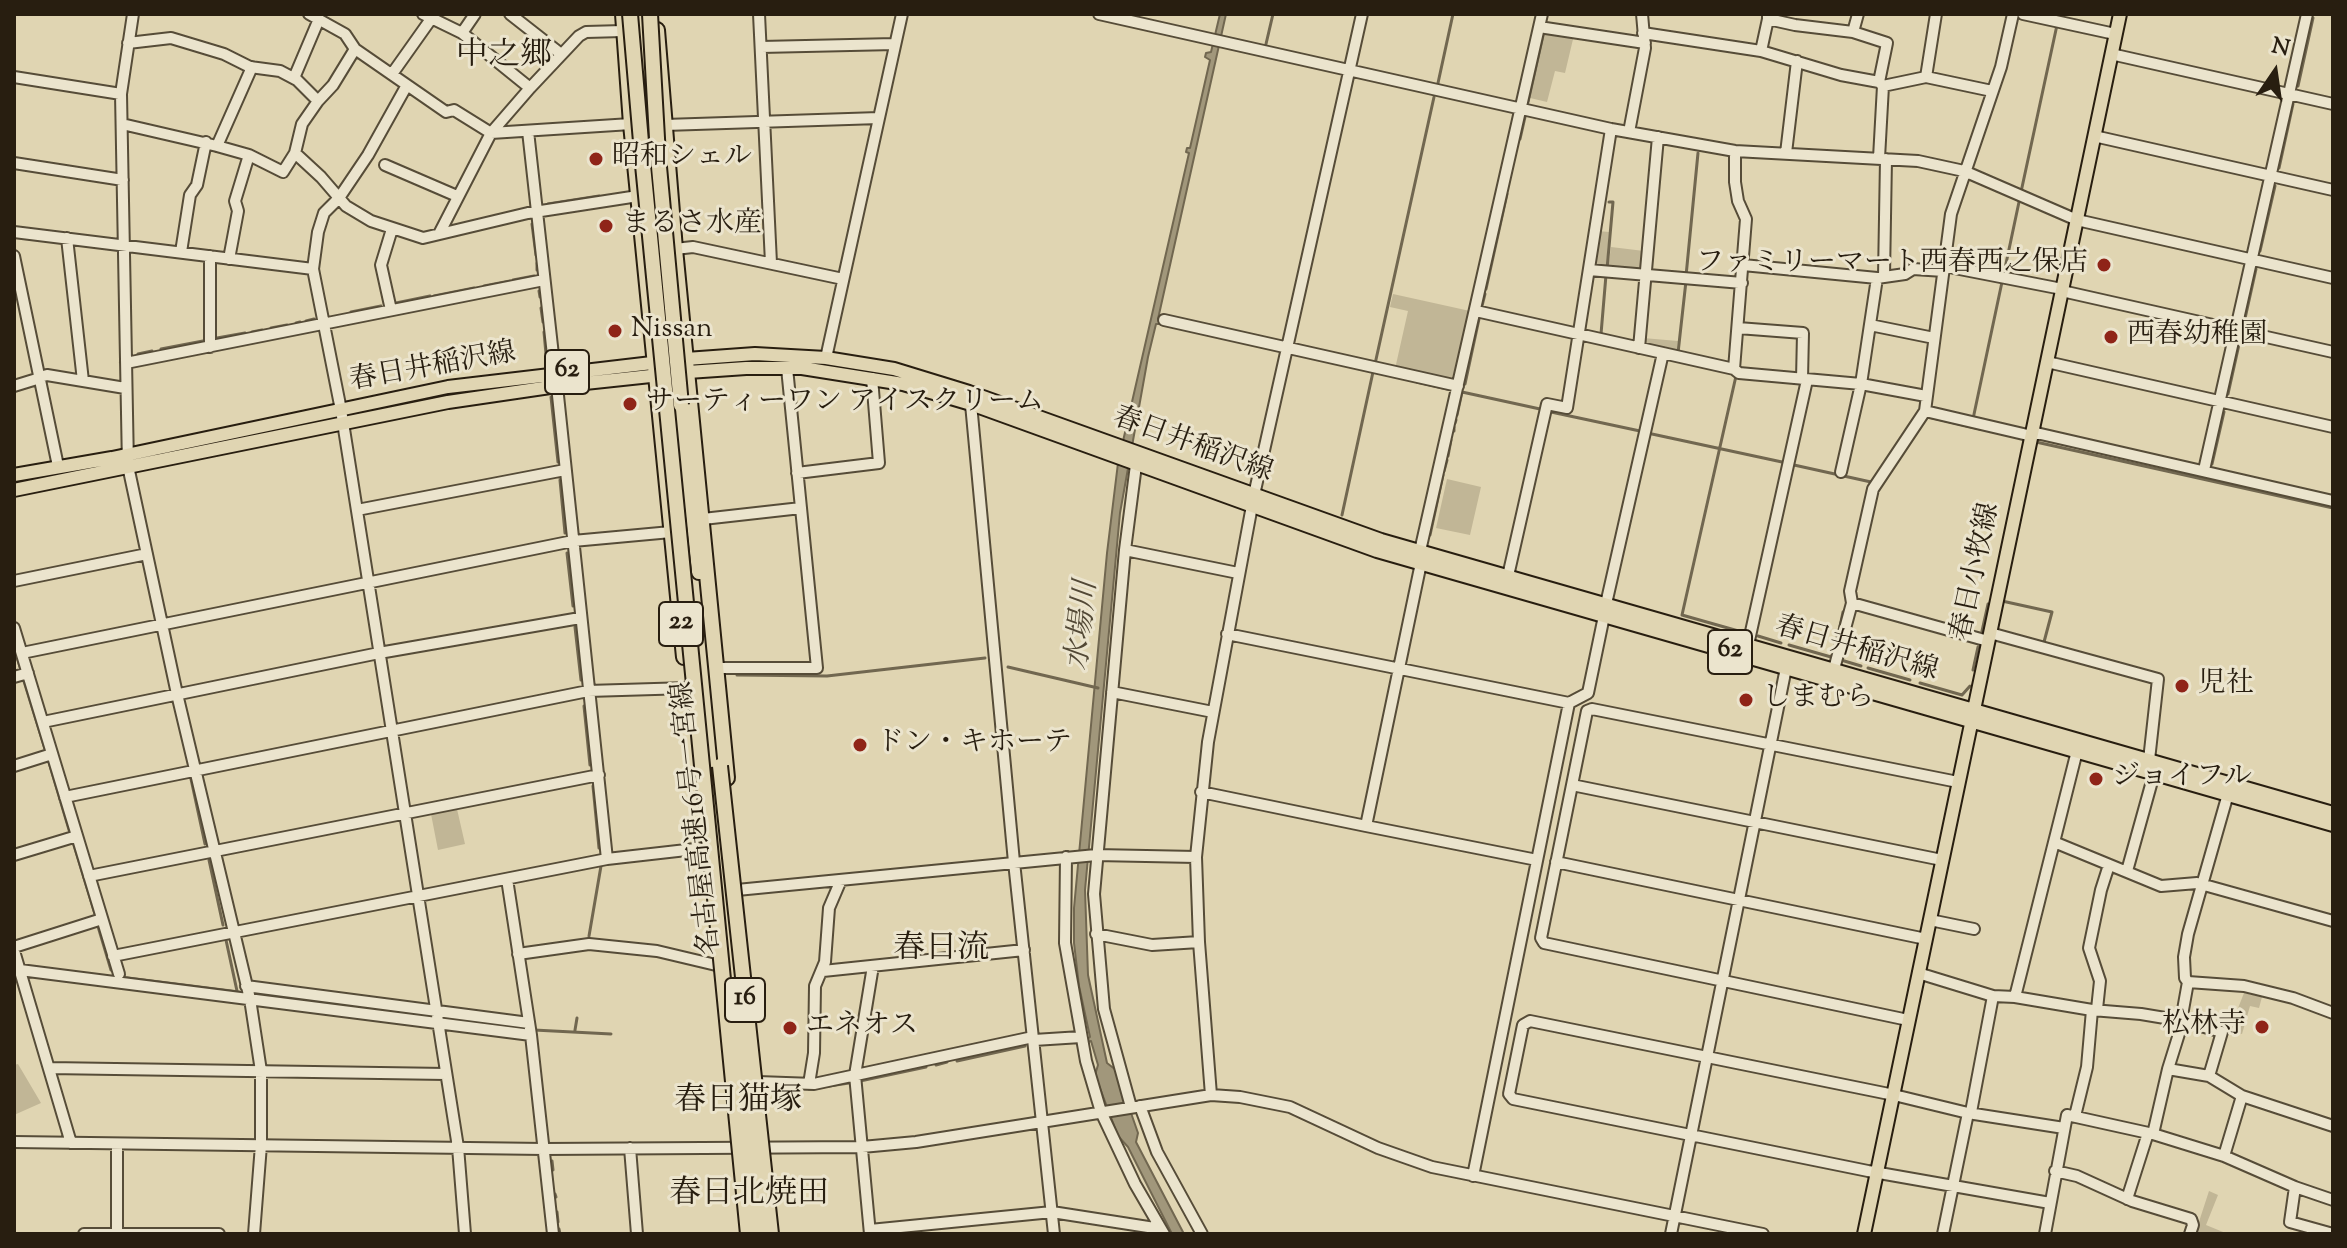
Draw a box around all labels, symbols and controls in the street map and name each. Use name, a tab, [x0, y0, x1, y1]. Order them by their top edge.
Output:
text: N	[2268, 31, 2293, 66]
north arrow	[2235, 32, 2315, 112]
district label: 中之郷	[456, 40, 552, 78]
place label: 昭和シェル	[612, 142, 752, 176]
marker: 昭和シェル	[587, 150, 605, 168]
place label: まるさ水産	[622, 209, 762, 243]
marker: まるさ水産	[597, 217, 615, 235]
place label: ファミリーマート西春西之保店	[1696, 248, 2088, 282]
marker: ファミリーマート西春西之保店	[2095, 256, 2113, 274]
place label: Nissan	[631, 314, 713, 348]
place label: 西春幼稚園	[2127, 320, 2267, 354]
marker: Nissan	[606, 322, 624, 340]
marker: 西春幼稚園	[2102, 328, 2120, 346]
street label: 春日井稲沢線	[347, 338, 519, 400]
road number: 62	[545, 350, 589, 394]
place label: サーティーワン アイスクリーム	[646, 387, 1044, 421]
marker: サーティーワン アイスクリーム	[621, 395, 639, 413]
street label: 春日井稲沢線	[1107, 402, 1277, 492]
street label: 春日小牧線	[1947, 500, 2009, 644]
water label: 水場川	[1062, 579, 1108, 673]
road number: 22	[659, 602, 703, 646]
street label: 春日井稲沢線	[1771, 612, 1941, 690]
road number: 62	[1708, 630, 1752, 674]
place label: 児社	[2198, 669, 2254, 703]
marker: 児社	[2173, 677, 2191, 695]
street label: 名古屋高速16号一宮線	[668, 679, 730, 957]
place label: しまむら	[1762, 683, 1874, 717]
marker: しまむら	[1737, 691, 1755, 709]
place label: ドン・キホーテ	[876, 728, 1072, 762]
marker: ドン・キホーテ	[851, 736, 869, 754]
place label: ジョイフル	[2112, 762, 2252, 796]
marker: ジョイフル	[2087, 770, 2105, 788]
district label: 春日流	[893, 933, 989, 971]
road number: 16	[725, 978, 765, 1022]
place label: 松林寺	[2162, 1010, 2246, 1044]
place label: エネオス	[806, 1011, 918, 1045]
marker: 松林寺	[2253, 1018, 2271, 1036]
marker: エネオス	[781, 1019, 799, 1037]
district label: 春日猫塚	[674, 1085, 802, 1123]
district label: 春日北焼田	[669, 1178, 829, 1216]

